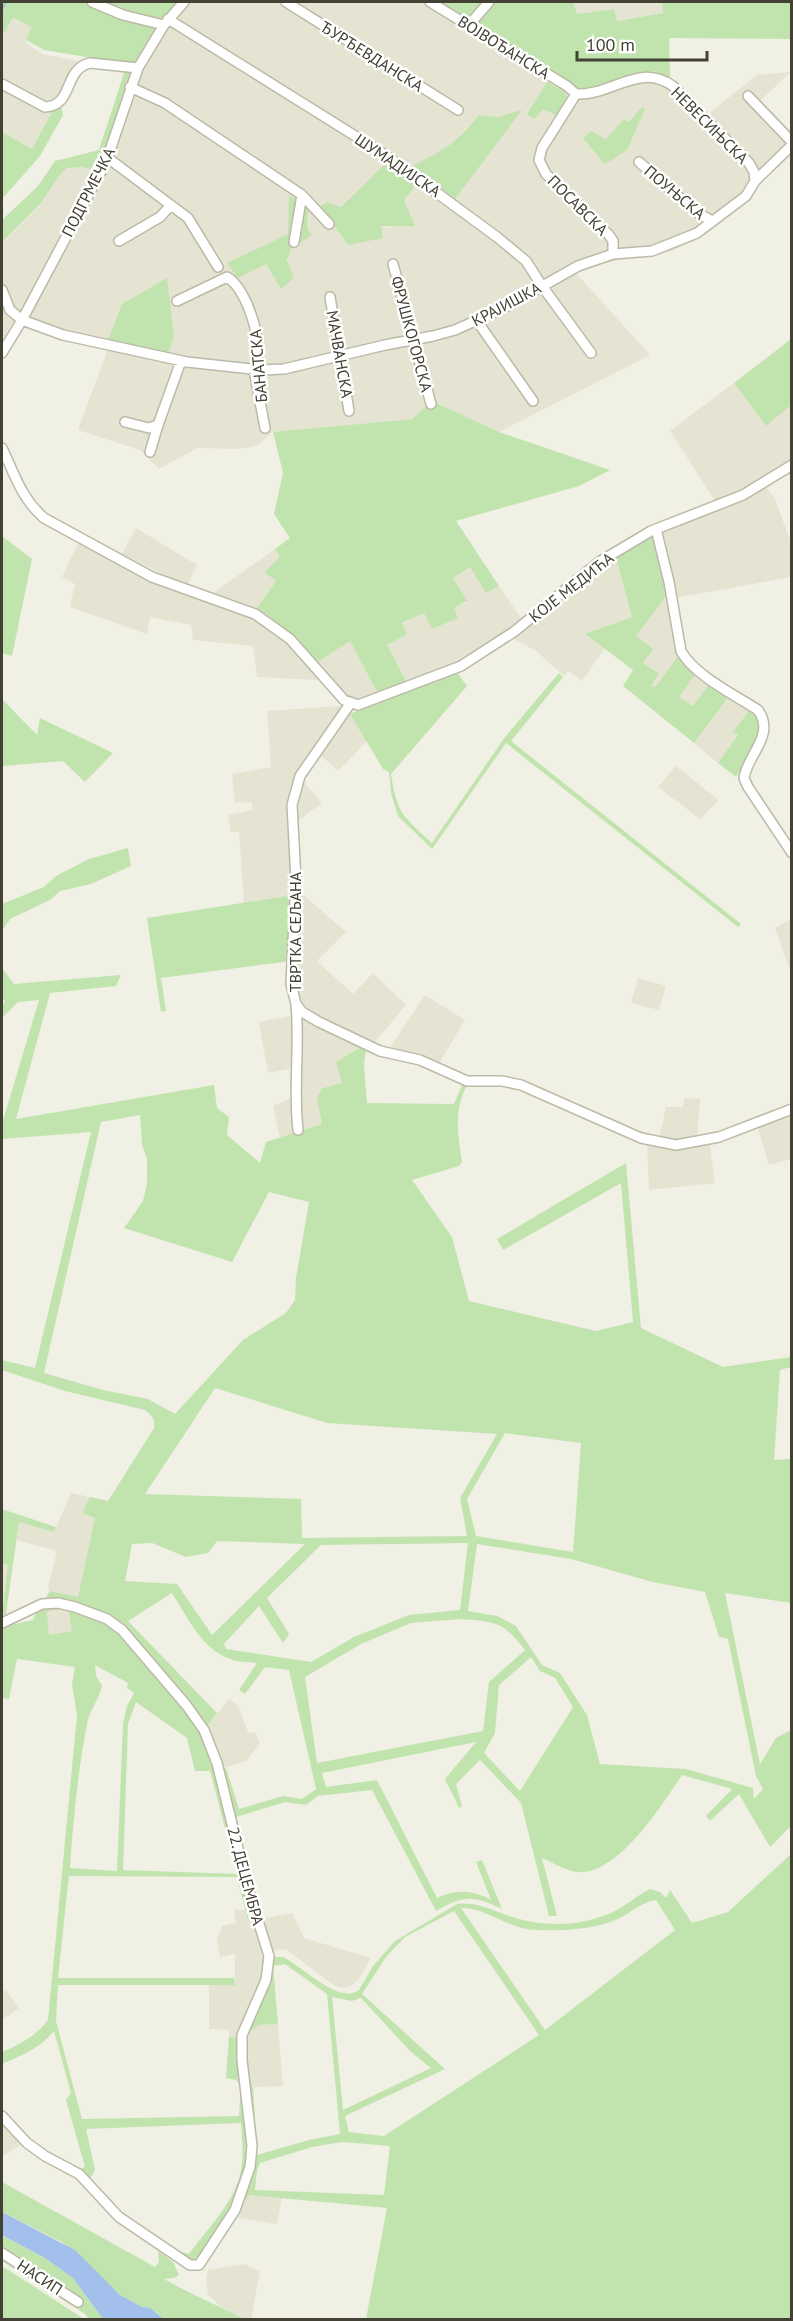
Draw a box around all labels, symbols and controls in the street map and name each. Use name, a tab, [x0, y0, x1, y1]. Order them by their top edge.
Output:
street label: ВОЈВОЂАНСКА	[454, 11, 554, 84]
street label: ЂУРЂЕВДАНСКА	[317, 16, 428, 96]
scale bar	[577, 24, 708, 62]
text: 100 m	[586, 33, 635, 56]
street label: НЕВЕСИЊСКА	[667, 82, 753, 168]
street label: ШУМАДИЈСКА	[351, 129, 445, 201]
street label: ПОДГРМЕЧКА	[57, 143, 119, 240]
street label: ПОУЊСКА	[640, 161, 710, 224]
street label: ПОСАВСКА	[544, 171, 613, 240]
street label: ФРУШКОГОРСКА	[387, 274, 437, 395]
street label: КРАЈИШКА	[468, 277, 545, 331]
street label: МАЧВАНСКА	[322, 309, 358, 400]
street label: БАНАТСКА	[245, 328, 271, 404]
street label: КОЈЕ МЕДИЋА	[525, 547, 618, 626]
street label: ТВРТКА СЕЉАНА	[285, 871, 305, 992]
street label: 22. ДЕЦЕМБРА	[223, 1825, 269, 1928]
street label: НАСИП	[13, 2255, 67, 2299]

